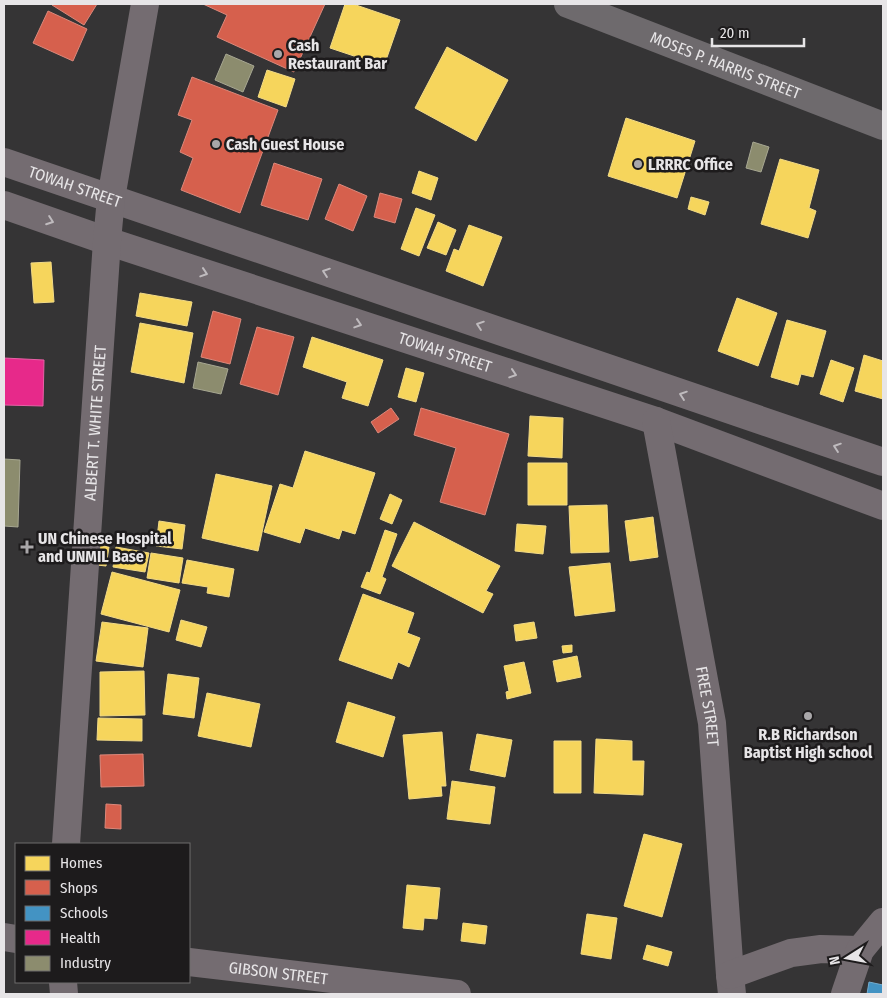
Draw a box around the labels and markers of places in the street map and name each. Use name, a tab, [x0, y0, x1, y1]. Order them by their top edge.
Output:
place label: Cash Restaurant Bar	[288, 36, 387, 73]
marker: Cash Restaurant Bar	[272, 48, 284, 60]
place label: Cash Guest House	[226, 135, 344, 154]
marker: Cash Guest House	[210, 138, 222, 150]
place label: LRRRC Office	[648, 155, 733, 174]
marker: LRRRC Office	[632, 158, 644, 170]
place label: UN Chinese Hospital and UNMIL Base	[38, 529, 172, 566]
marker: UN Chinese Hospital and UNMIL Base	[20, 540, 34, 554]
marker: R.B Richardson Baptist High school	[802, 710, 814, 722]
place label: R.B Richardson Baptist High school	[744, 725, 873, 762]

